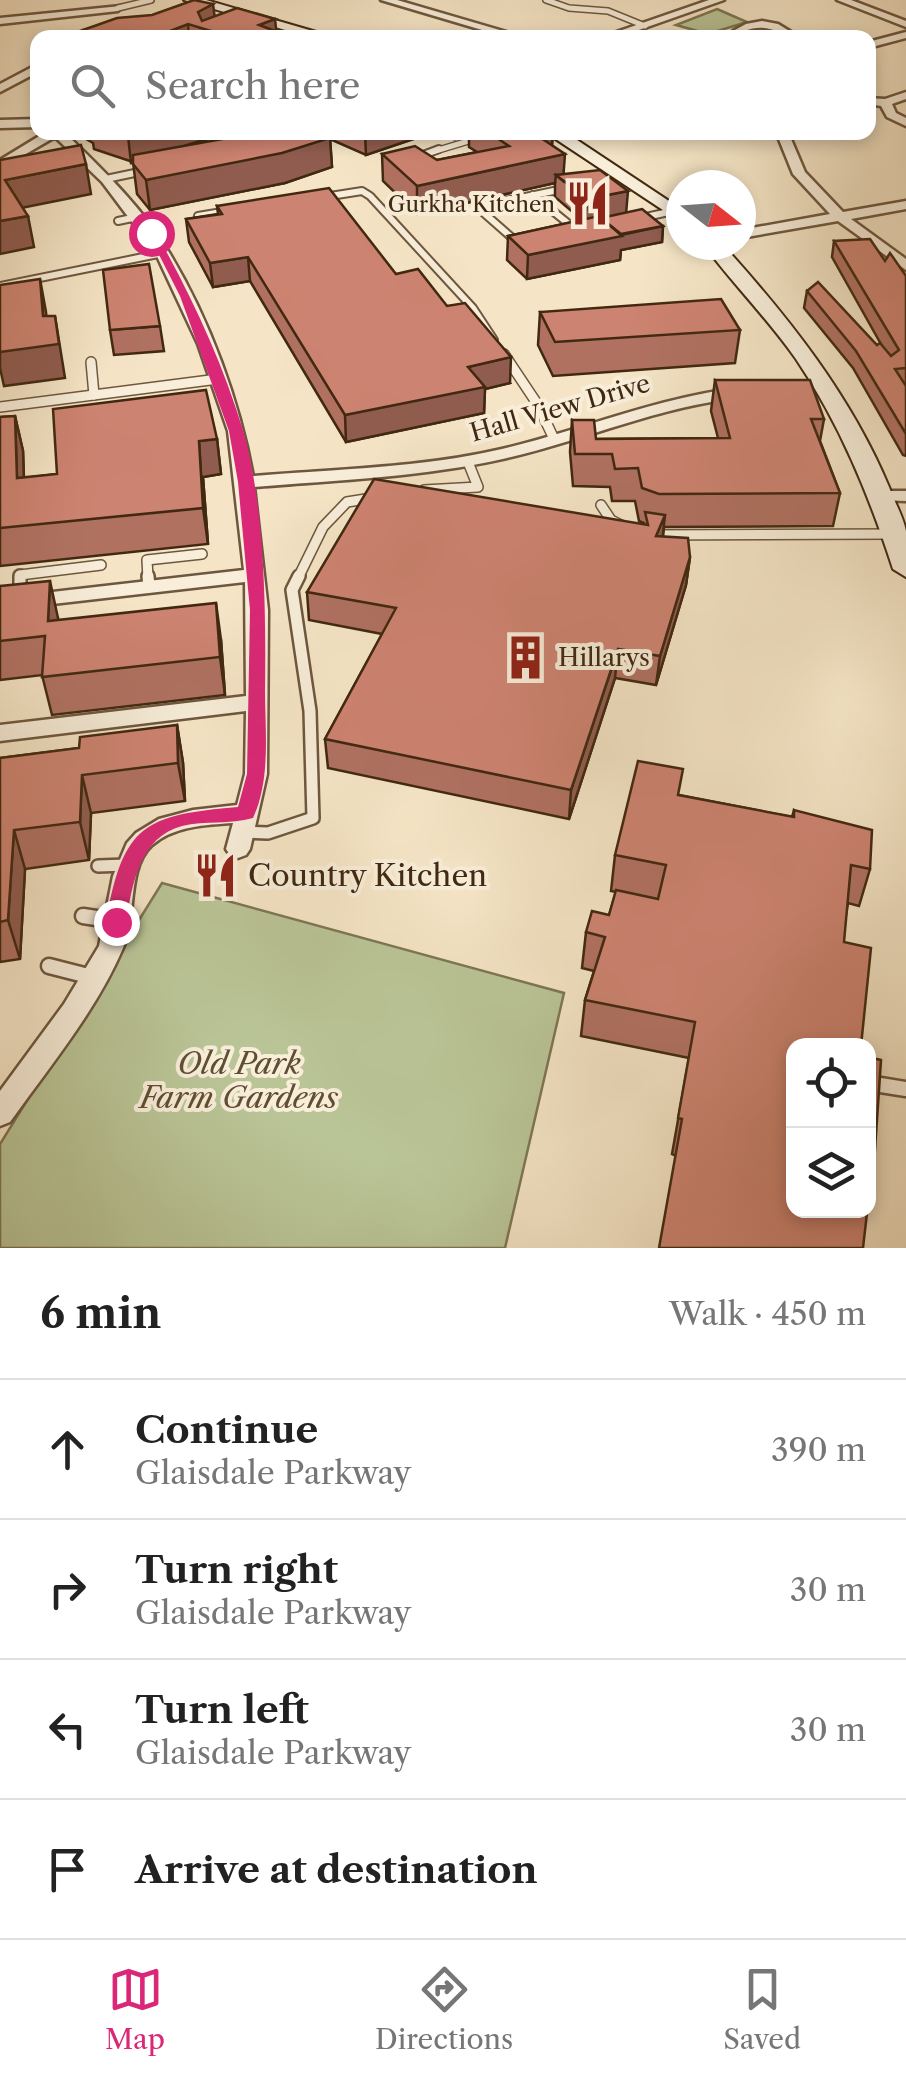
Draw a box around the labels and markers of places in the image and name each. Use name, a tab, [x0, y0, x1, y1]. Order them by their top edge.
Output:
restaurant icon: Gurkha Kitchen	[564, 180, 612, 228]
place label: Gurkha Kitchen	[388, 191, 555, 218]
building icon: Hillarys	[501, 633, 549, 681]
place label: Hillarys	[558, 642, 650, 673]
restaurant icon: Country Kitchen	[191, 851, 239, 899]
place label: Country Kitchen	[248, 857, 487, 894]

